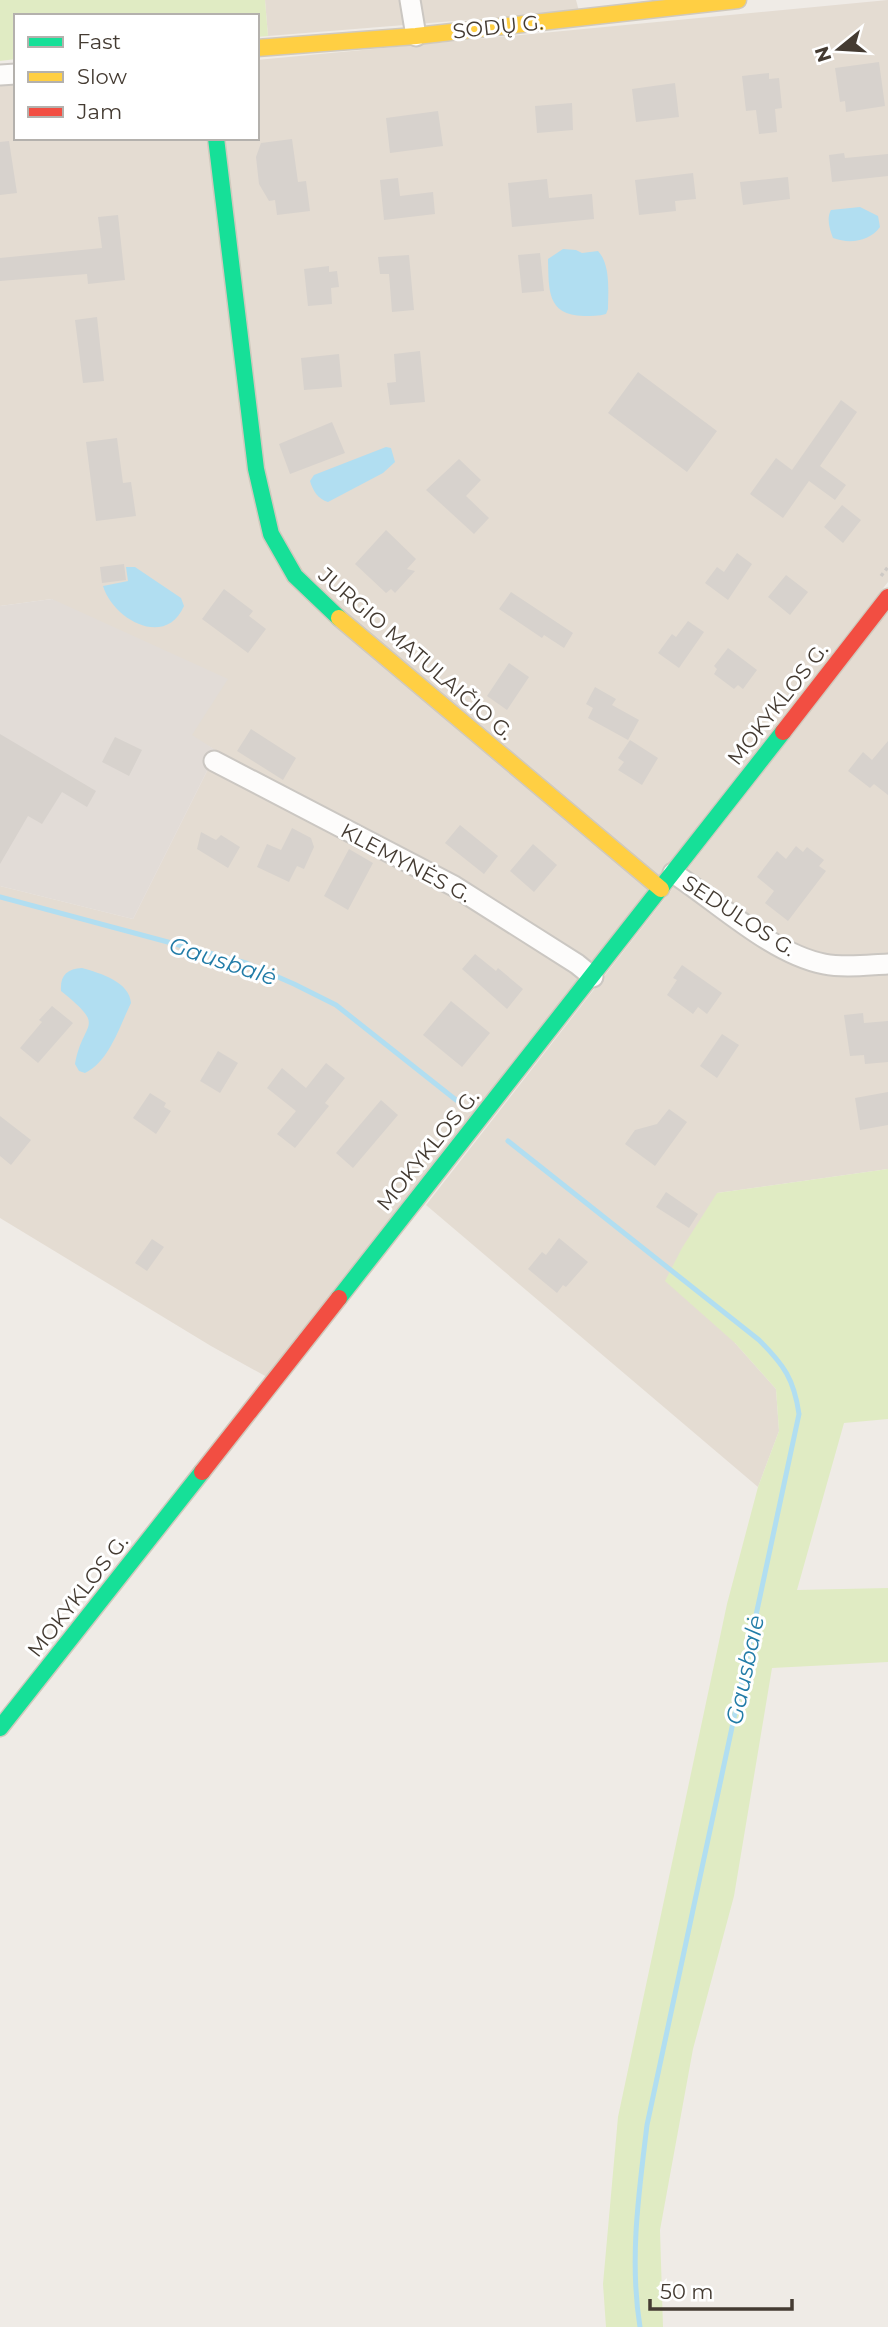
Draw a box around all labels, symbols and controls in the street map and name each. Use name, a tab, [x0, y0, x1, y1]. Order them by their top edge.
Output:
street label: SODŲ G.	[451, 9, 544, 44]
legend	[14, 14, 259, 140]
north arrow	[804, 14, 874, 84]
text: Fast	[77, 29, 121, 54]
text: N	[810, 43, 837, 65]
text: Slow	[77, 64, 127, 89]
text: Jam	[76, 99, 122, 124]
street label: JURGIO MATULAIČIO G.	[313, 562, 519, 745]
street label: MOKYKLOS G.	[722, 637, 833, 770]
street label: KLEMYNĖS G.	[337, 818, 476, 908]
street label: SEDULOS G.	[678, 870, 801, 961]
water label: Gausbalė	[166, 930, 280, 992]
street label: MOKYKLOS G.	[371, 1084, 484, 1215]
street label: MOKYKLOS G.	[22, 1529, 133, 1662]
water label: Gausbalė	[720, 1613, 770, 1727]
scale bar	[650, 2268, 792, 2312]
text: 50 m	[660, 2279, 714, 2304]

